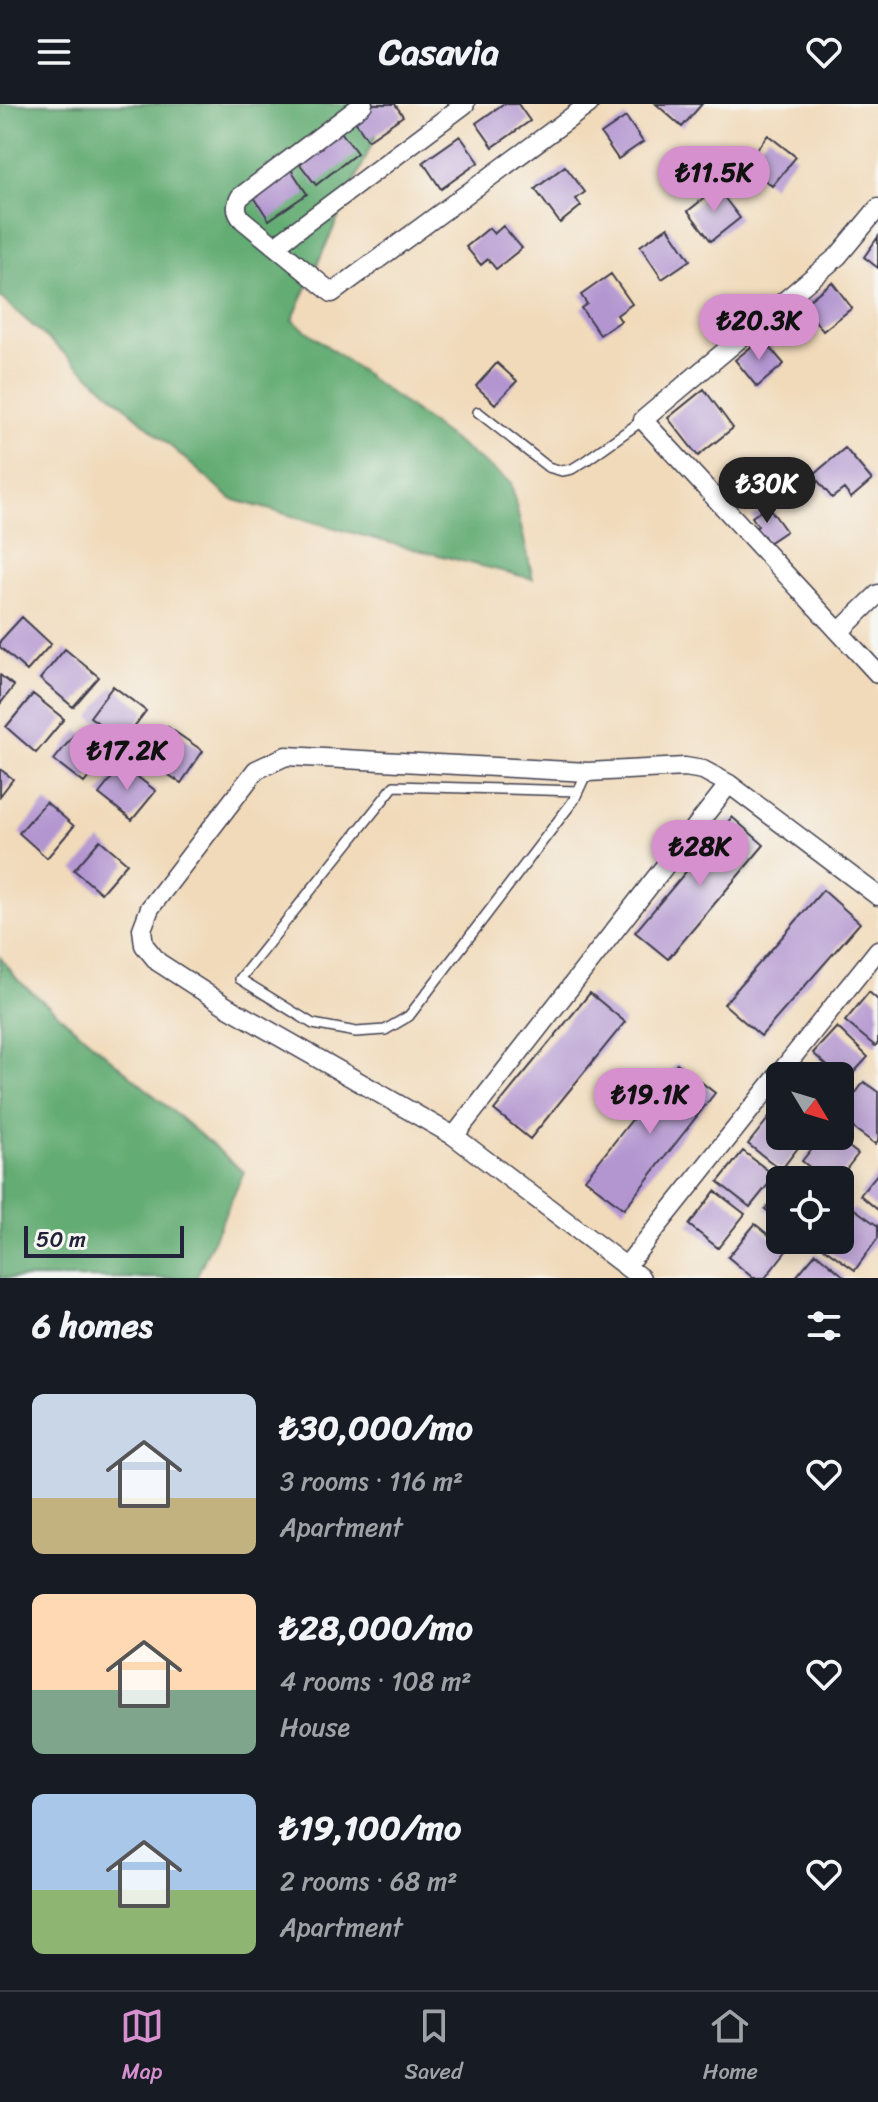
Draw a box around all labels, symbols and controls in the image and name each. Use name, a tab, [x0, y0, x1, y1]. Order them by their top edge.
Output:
text: Casavia	[379, 20, 499, 84]
icon: menu	[32, 30, 76, 74]
icon: heart	[802, 30, 846, 74]
pin: ₺11.5K	[649, 146, 779, 214]
text: ₺11.5K	[676, 149, 752, 195]
pin: ₺20.3K	[694, 294, 824, 362]
text: ₺20.3K	[717, 297, 801, 343]
pin: ₺30K	[720, 457, 814, 525]
text: ₺30K	[737, 460, 797, 506]
pin: ₺17.2K	[62, 724, 192, 792]
text: ₺17.2K	[87, 727, 167, 773]
pin: ₺28K	[653, 820, 747, 888]
text: ₺28K	[670, 823, 730, 869]
north arrow	[766, 1062, 854, 1150]
map controls	[766, 1062, 854, 1254]
pin: ₺19.1K	[585, 1068, 715, 1136]
text: ₺19.1K	[612, 1071, 688, 1117]
button: locate	[766, 1166, 854, 1254]
text: 50 m	[36, 1220, 86, 1259]
scale bar	[24, 1222, 184, 1258]
text: 6 homes	[32, 1296, 153, 1356]
icon: filters	[802, 1304, 846, 1348]
text: ₺30,000/mo	[280, 1398, 473, 1458]
icon: home	[96, 1426, 192, 1522]
icon: heart	[802, 1452, 846, 1496]
text: 3 rooms · 116 m²	[280, 1458, 463, 1504]
text: Apartment	[280, 1504, 403, 1550]
text: ₺28,000/mo	[280, 1598, 473, 1658]
icon: home	[96, 1626, 192, 1722]
icon: heart	[802, 1652, 846, 1696]
text: 4 rooms · 108 m²	[280, 1658, 471, 1704]
text: House	[280, 1704, 350, 1750]
text: ₺19,100/mo	[280, 1798, 461, 1858]
icon: home	[96, 1826, 192, 1922]
icon: heart	[802, 1852, 846, 1896]
text: 2 rooms · 68 m²	[280, 1858, 457, 1904]
text: Apartment	[280, 1904, 403, 1950]
tab: Map	[120, 2004, 164, 2091]
tab: Saved	[405, 2004, 463, 2091]
tab: Home	[703, 2004, 758, 2091]

